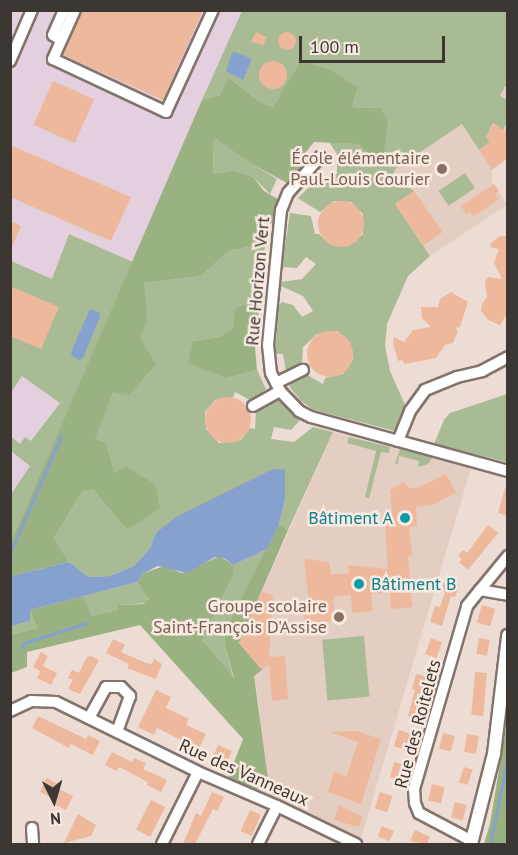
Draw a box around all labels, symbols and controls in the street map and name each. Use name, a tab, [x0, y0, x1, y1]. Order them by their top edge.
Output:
scale bar	[302, 24, 448, 62]
text: 100 m	[310, 35, 359, 58]
place label: École élémentaire Paul-Louis Courier	[290, 148, 430, 190]
marker: École élémentaire Paul-Louis Courier	[435, 162, 449, 176]
street label: Rue Horizon Vert	[242, 215, 274, 347]
place label: Bâtiment A	[308, 507, 393, 529]
marker: Bâtiment A	[398, 511, 412, 525]
place label: Bâtiment B	[371, 573, 456, 595]
marker: Bâtiment B	[352, 577, 366, 591]
place label: Groupe scolaire Saint-François D'Assise	[153, 596, 327, 638]
marker: Groupe scolaire Saint-François D'Assise	[332, 610, 346, 624]
street label: Rue des Roitelets	[390, 657, 446, 791]
street label: Rue des Vanneaux	[175, 735, 313, 811]
north arrow	[24, 771, 84, 831]
text: N	[49, 809, 62, 829]

